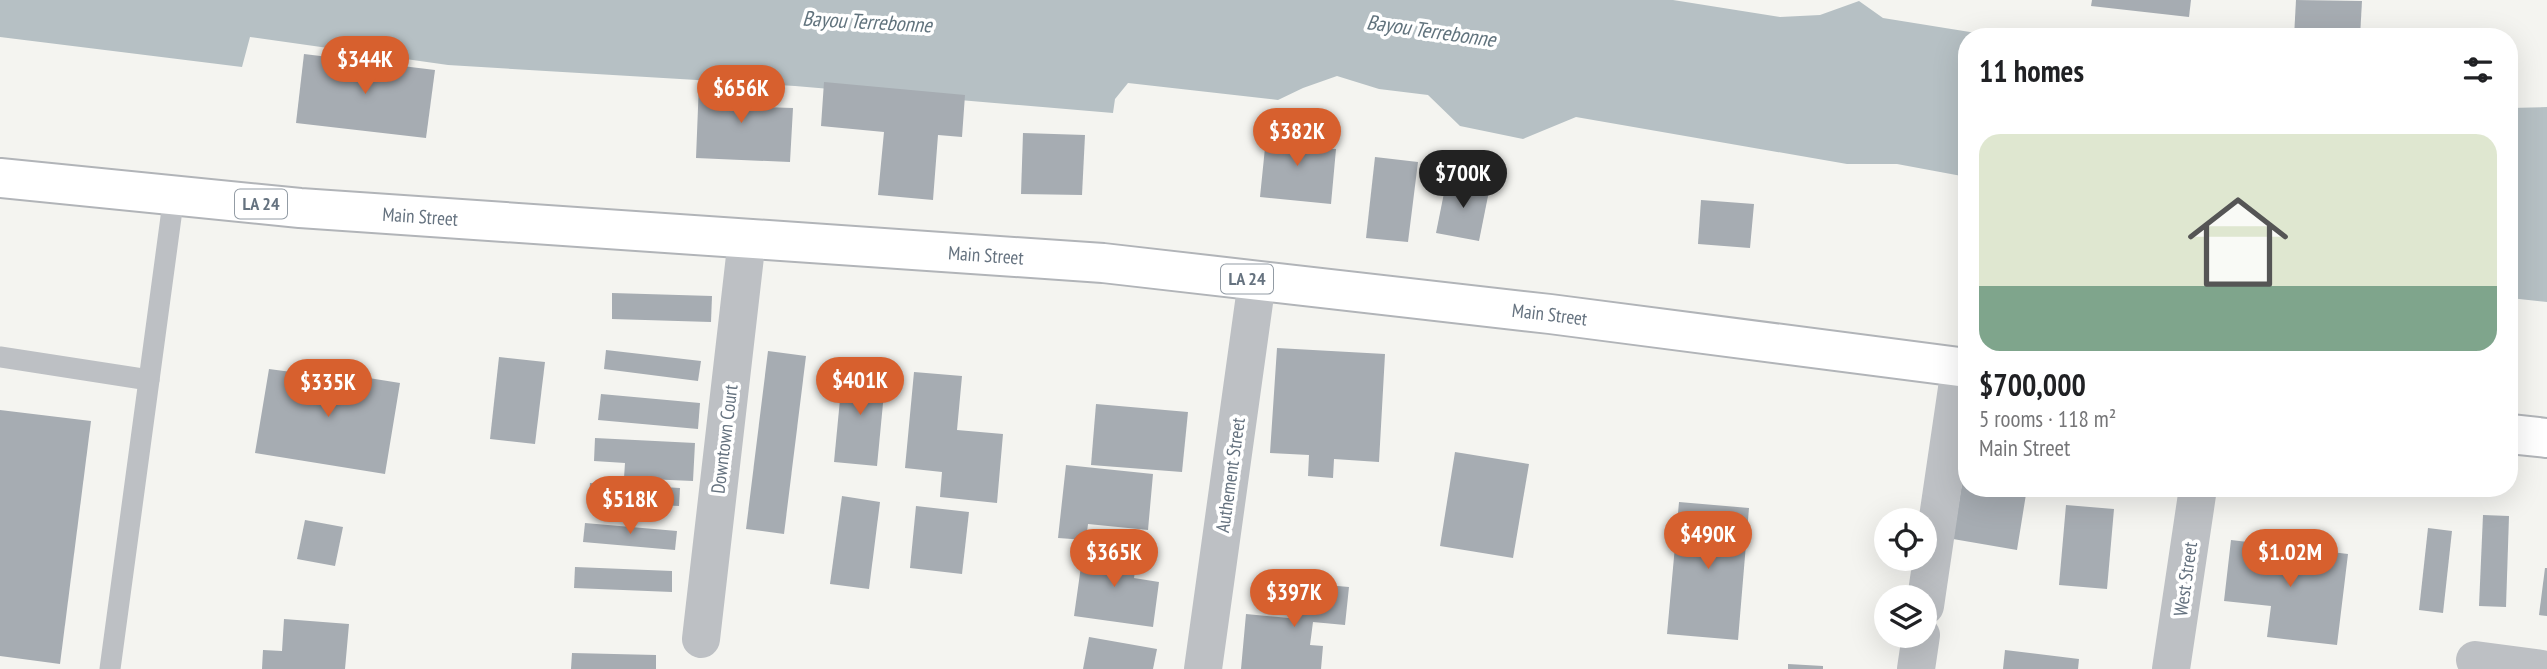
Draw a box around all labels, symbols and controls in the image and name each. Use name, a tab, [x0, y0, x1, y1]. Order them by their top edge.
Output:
water label: Bayou Terrebonne	[802, 5, 934, 38]
water label: Bayou Terrebonne	[1365, 8, 1498, 53]
pin: $344K	[316, 36, 414, 96]
text: $344K	[337, 44, 393, 73]
text: 11 homes	[1979, 51, 2084, 90]
icon: filters	[2459, 51, 2497, 89]
pin: $656K	[692, 66, 790, 125]
text: $656K	[713, 73, 769, 102]
pin: $382K	[1248, 108, 1346, 168]
text: $382K	[1269, 116, 1325, 145]
pin: $700K	[1414, 150, 1512, 210]
text: $700K	[1435, 158, 1491, 187]
icon: home	[2175, 179, 2301, 305]
road number: LA 24	[235, 190, 287, 218]
street label: Main Street	[382, 202, 460, 231]
street label: Main Street	[947, 240, 1025, 270]
road number: LA 24	[1221, 264, 1273, 293]
street label: Main Street	[1511, 298, 1590, 331]
pin: $401K	[811, 358, 909, 417]
pin: $335K	[279, 360, 377, 419]
text: $401K	[832, 365, 888, 394]
text: $700,000	[1979, 365, 2086, 404]
text: $335K	[300, 367, 356, 396]
street label: Downtown Court	[705, 382, 743, 495]
text: 5 rooms · 118 m²	[1979, 404, 2116, 433]
street label: Authement Street	[1210, 415, 1250, 534]
text: Main Street	[1979, 433, 2070, 462]
pin: $518K	[581, 476, 679, 536]
text: $518K	[602, 484, 658, 513]
map controls	[1874, 508, 1937, 648]
button: locate	[1874, 508, 1937, 571]
pin: $490K	[1659, 512, 1757, 571]
text: $490K	[1680, 519, 1736, 548]
pin: $365K	[1065, 530, 1163, 589]
pin: $1.02M	[2233, 530, 2347, 589]
text: $365K	[1086, 537, 1142, 566]
text: $1.02M	[2258, 537, 2322, 566]
street label: West Street	[2168, 539, 2202, 618]
pin: $397K	[1245, 570, 1343, 629]
text: $397K	[1266, 577, 1322, 606]
button: layers	[1874, 585, 1937, 648]

